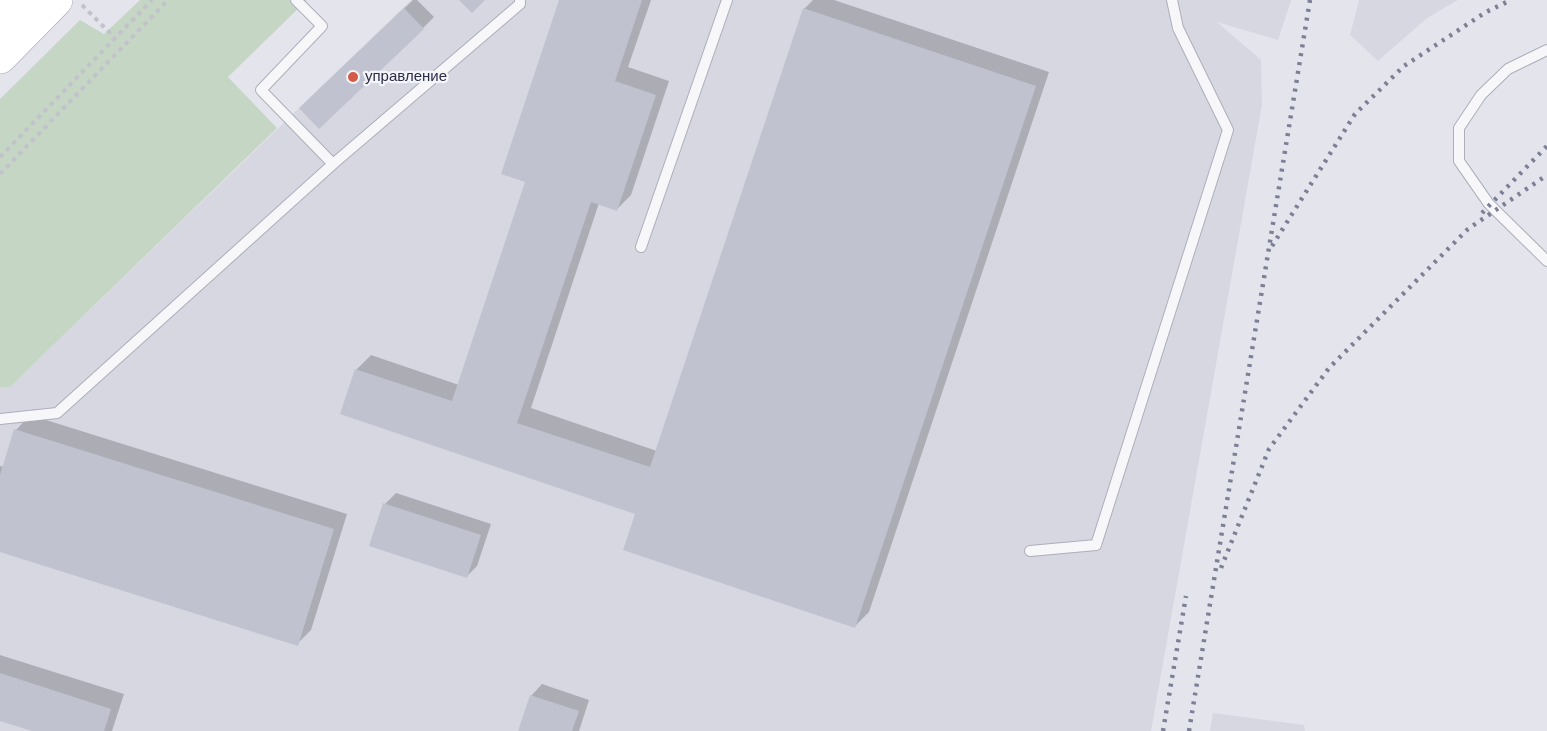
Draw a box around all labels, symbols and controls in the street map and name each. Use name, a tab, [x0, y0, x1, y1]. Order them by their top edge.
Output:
place label: управление	[365, 68, 447, 86]
marker: управление	[346, 70, 360, 84]

